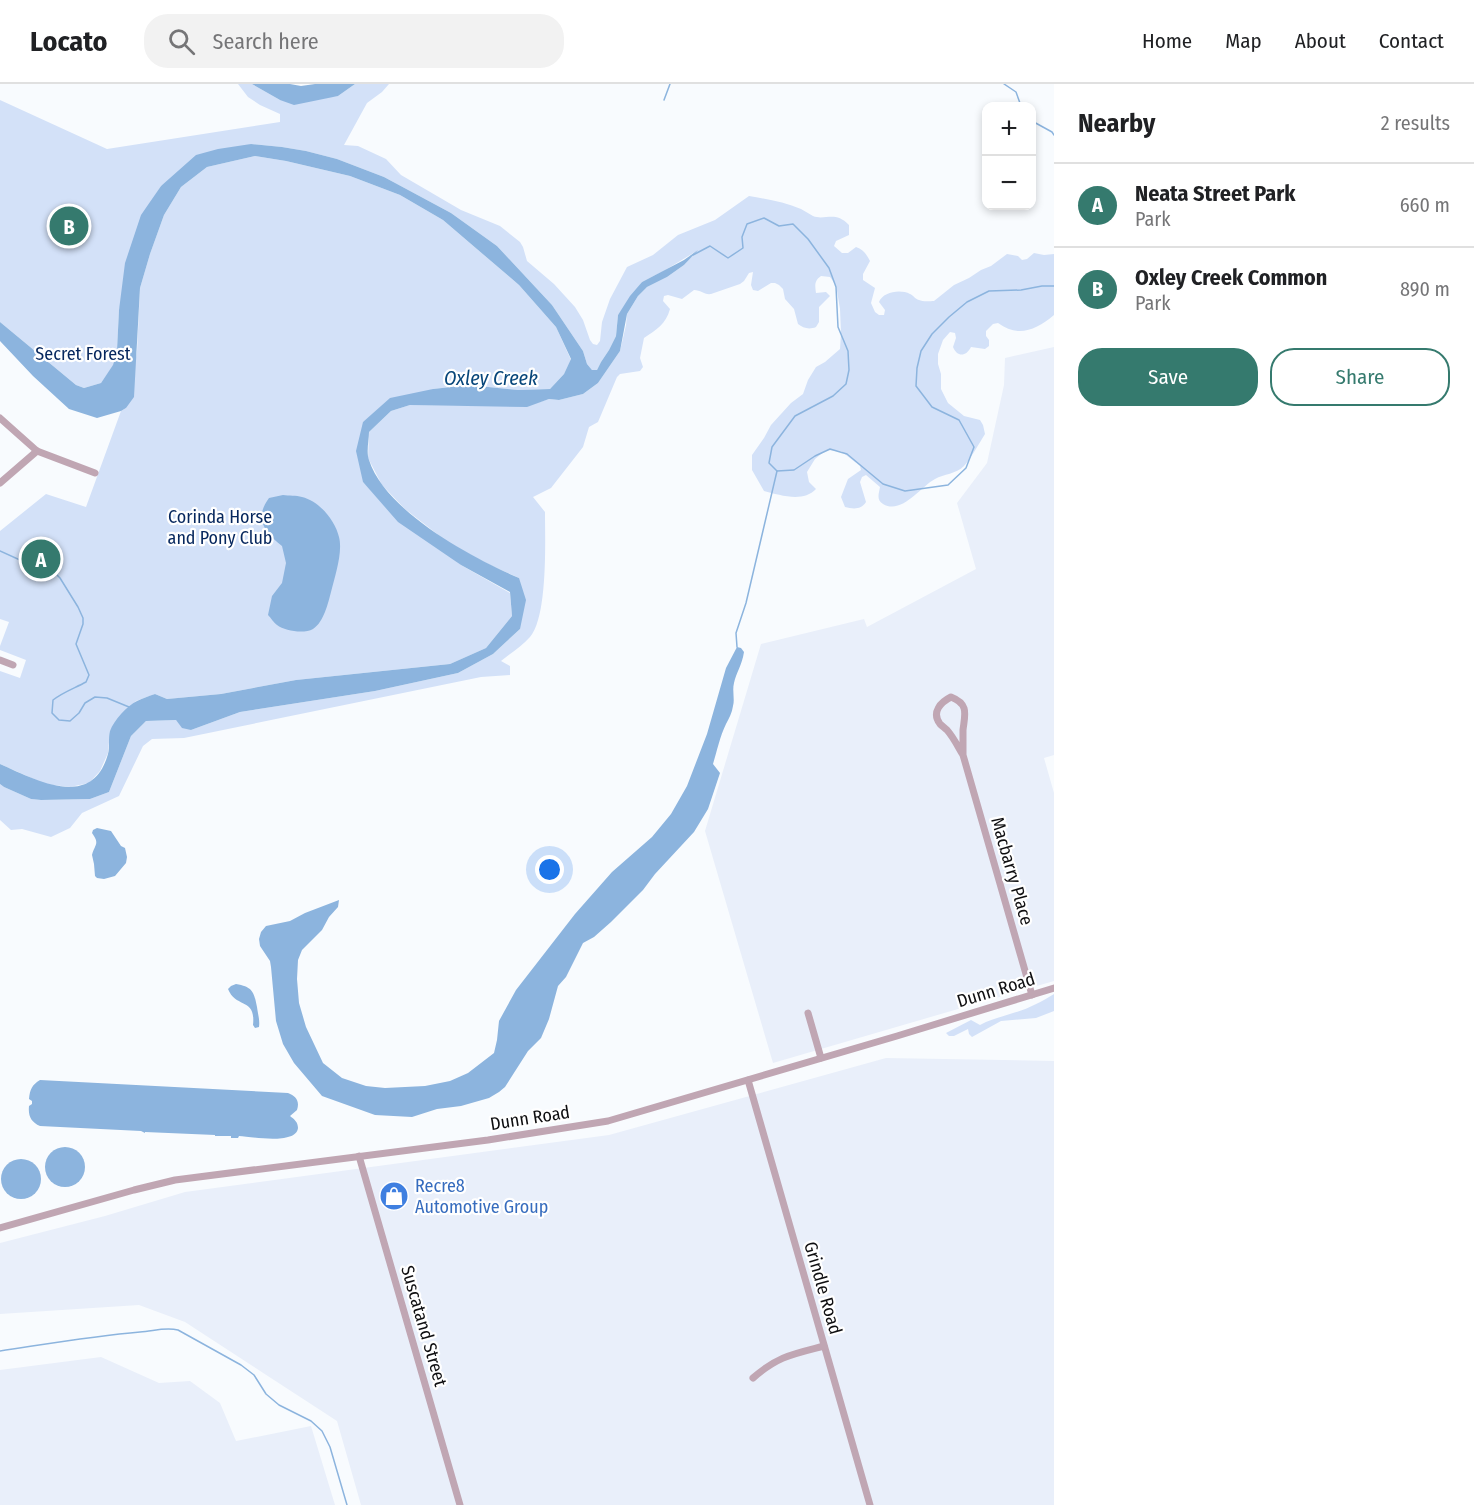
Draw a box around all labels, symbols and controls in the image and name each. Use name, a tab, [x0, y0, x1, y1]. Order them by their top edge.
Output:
search box	[144, 14, 564, 68]
text: Locato	[30, 25, 108, 58]
icon: search	[165, 25, 198, 58]
text: Search here	[213, 28, 319, 55]
text: Home	[1142, 28, 1192, 54]
text: Map	[1225, 28, 1262, 54]
text: About	[1295, 28, 1346, 54]
text: Contact	[1379, 28, 1444, 54]
map controls	[982, 102, 1036, 210]
button: +	[982, 102, 1036, 156]
text: Nearby	[1078, 108, 1155, 139]
text: 2 results	[1381, 111, 1450, 135]
button: −	[982, 156, 1036, 210]
text: Neata Street Park	[1135, 180, 1295, 207]
text: A	[1092, 193, 1103, 217]
text: 660 m	[1400, 193, 1450, 217]
pin: B	[50, 204, 88, 248]
text: Park	[1135, 207, 1171, 231]
text: Oxley Creek Common	[1135, 264, 1327, 291]
text: B	[1092, 277, 1103, 301]
text: 890 m	[1400, 277, 1450, 301]
text: Park	[1135, 291, 1171, 315]
park label: Secret Forest	[35, 343, 131, 365]
button: Save	[1078, 348, 1258, 406]
button: Share	[1270, 348, 1450, 406]
water label: Oxley Creek	[444, 366, 538, 390]
park label: Corinda Horse and Pony Club	[168, 506, 272, 549]
pin: A	[22, 536, 60, 582]
street label: Macbarry Place	[986, 814, 1038, 928]
your location	[535, 855, 564, 884]
street label: Dunn Road	[954, 968, 1038, 1012]
street label: Dunn Road	[489, 1101, 571, 1135]
place label: Recre8 Automotive Group	[415, 1175, 548, 1218]
shop icon: Recre8 Automotive Group	[378, 1180, 410, 1212]
street label: Grindle Road	[799, 1239, 847, 1337]
street label: Suscatand Street	[396, 1263, 452, 1389]

